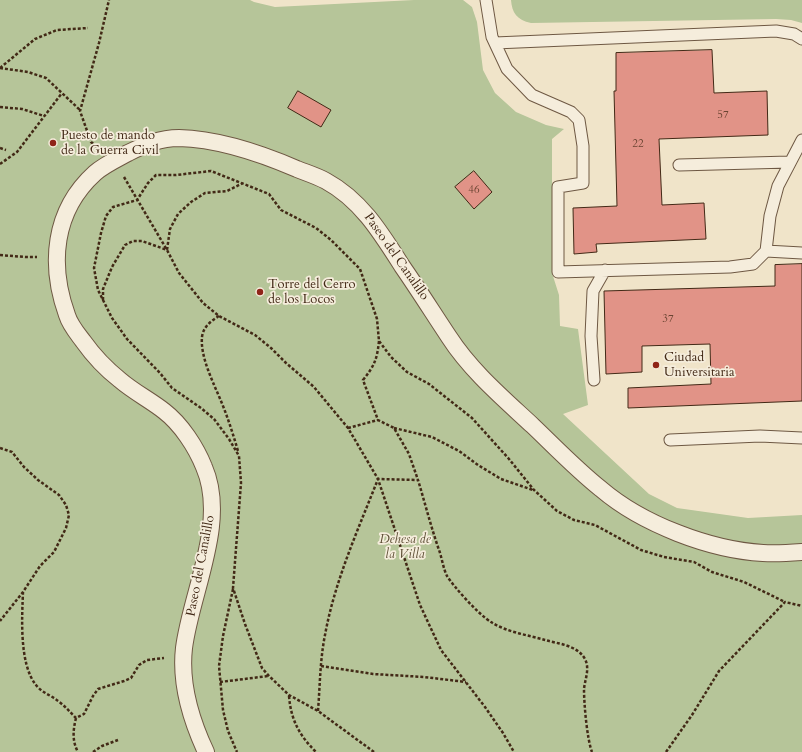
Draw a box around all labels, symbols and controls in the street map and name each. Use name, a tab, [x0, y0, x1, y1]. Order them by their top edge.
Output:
house number: 57	[717, 108, 729, 122]
place label: Puesto de mando de la Guerra Civil	[61, 128, 159, 159]
house number: 22	[632, 137, 644, 151]
marker: Puesto de mando de la Guerra Civil	[48, 138, 58, 148]
house number: 46	[468, 183, 480, 197]
street label: Paseo del Canalillo	[360, 210, 432, 304]
place label: Torre del Cerro de los Locos	[268, 277, 355, 308]
marker: Torre del Cerro de los Locos	[255, 287, 265, 297]
house number: 37	[662, 312, 674, 326]
place label: Ciudad Universitaria	[664, 350, 735, 381]
marker: Ciudad Universitaria	[651, 360, 661, 370]
street label: Paseo del Canalillo	[184, 514, 218, 618]
park label: Dehesa de la Villa	[379, 532, 431, 563]

